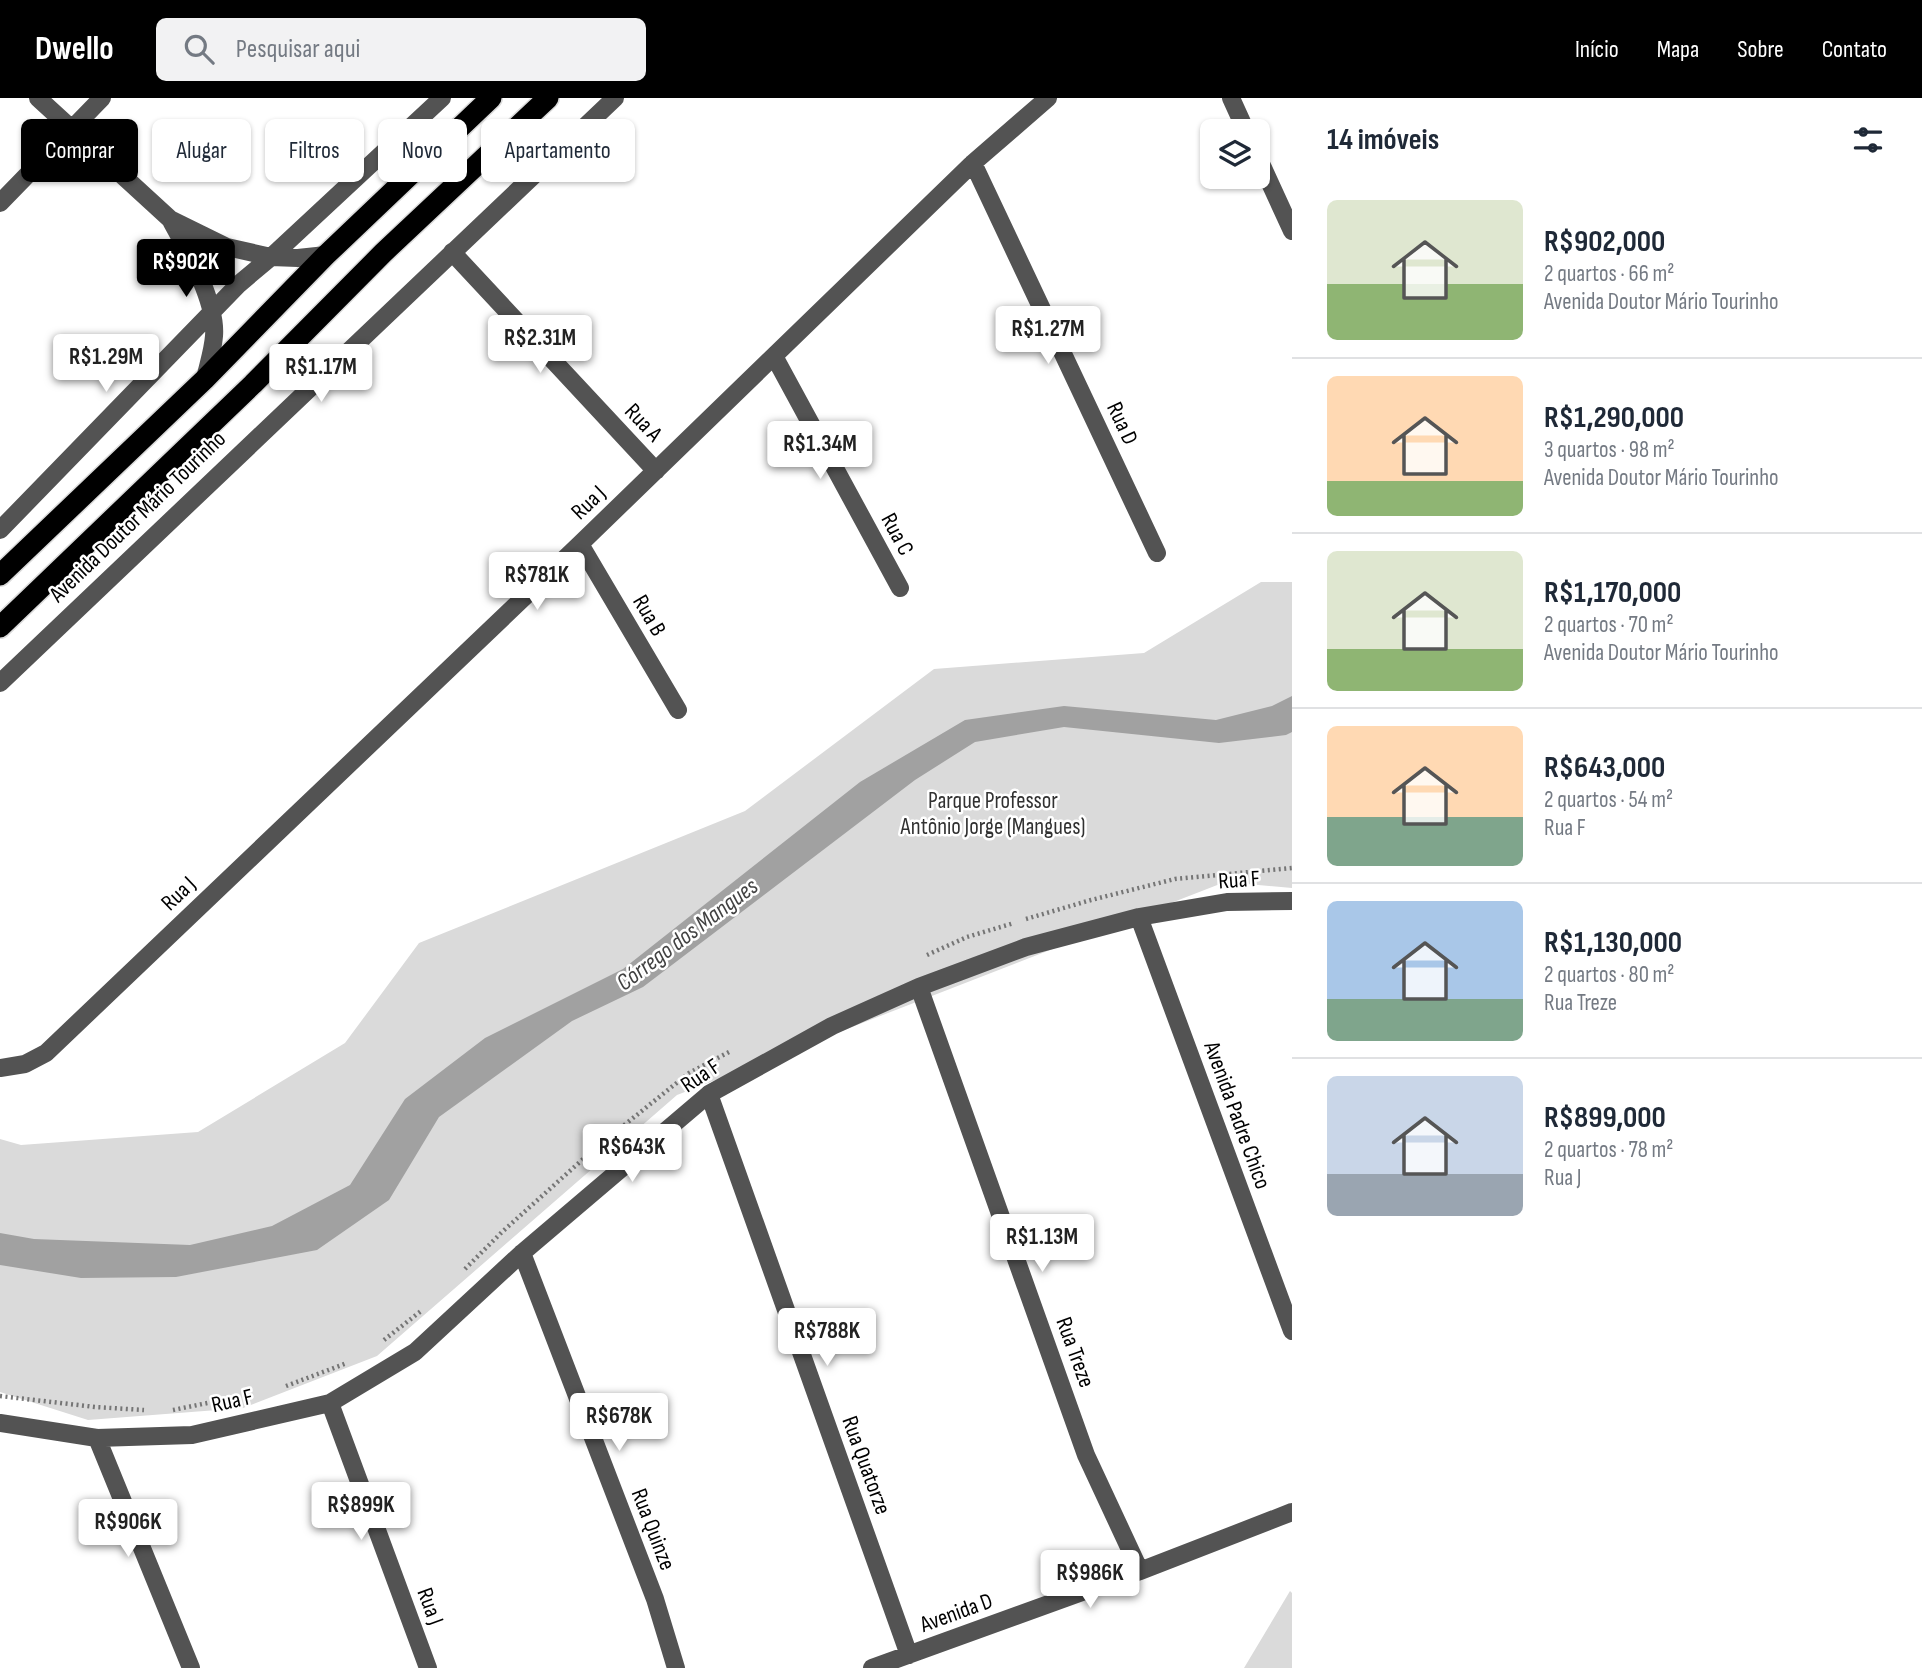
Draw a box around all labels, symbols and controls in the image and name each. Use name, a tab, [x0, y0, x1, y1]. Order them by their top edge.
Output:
search box	[156, 18, 646, 81]
text: Dwello	[35, 29, 114, 69]
icon: search	[180, 30, 218, 68]
text: Pesquisar aqui	[236, 34, 360, 65]
text: Início	[1575, 35, 1619, 64]
text: Mapa	[1657, 35, 1699, 64]
text: Sobre	[1737, 35, 1784, 64]
text: Contato	[1822, 35, 1887, 64]
chip: Comprar	[21, 119, 138, 182]
chip: Alugar	[152, 119, 251, 182]
chip: Filtros	[265, 119, 364, 182]
chip: Novo	[378, 119, 467, 182]
chip: Apartamento	[481, 119, 635, 182]
map controls	[1200, 119, 1270, 189]
button: layers	[1200, 119, 1270, 189]
icon: filters	[1849, 121, 1887, 159]
text: 14 imóveis	[1327, 122, 1439, 158]
text: R$902,000	[1544, 224, 1665, 260]
icon: home	[1383, 228, 1467, 312]
pin: R$902K	[129, 240, 243, 299]
text: R$902K	[153, 248, 219, 276]
text: 2 quartos · 66 m²	[1544, 260, 1674, 288]
text: Avenida Doutor Mário Tourinho	[1544, 288, 1779, 316]
pin: R$1.27M	[983, 306, 1113, 366]
text: R$1.27M	[1012, 315, 1085, 343]
pin: R$2.31M	[475, 316, 605, 375]
text: R$2.31M	[504, 324, 576, 352]
pin: R$1.29M	[41, 334, 171, 394]
text: R$1.29M	[69, 343, 143, 371]
pin: R$1.17M	[256, 344, 386, 404]
text: R$1.17M	[285, 353, 357, 381]
street label: Rua A	[618, 398, 668, 448]
street label: Rua D	[1100, 398, 1144, 449]
text: R$1,290,000	[1544, 400, 1684, 436]
icon: home	[1383, 404, 1467, 488]
pin: R$1.34M	[755, 422, 885, 481]
street label: Avenida Doutor Mário Tourinho	[43, 425, 232, 609]
text: R$1.34M	[783, 430, 857, 458]
text: 3 quartos · 98 m²	[1544, 436, 1675, 464]
text: Avenida Doutor Mário Tourinho	[1544, 464, 1779, 492]
street label: Rua J	[565, 480, 612, 526]
street label: Rua C	[874, 509, 920, 560]
pin: R$781K	[480, 552, 594, 612]
text: R$781K	[505, 561, 569, 589]
text: R$1,170,000	[1544, 575, 1681, 611]
icon: home	[1383, 579, 1467, 663]
street label: Rua B	[626, 590, 672, 641]
text: 2 quartos · 70 m²	[1544, 611, 1674, 639]
text: Avenida Doutor Mário Tourinho	[1544, 639, 1779, 667]
text: R$643,000	[1544, 750, 1665, 786]
icon: home	[1383, 754, 1467, 838]
text: 2 quartos · 54 m²	[1544, 786, 1673, 814]
park label: Parque Professor Antônio Jorge (Mangues)	[900, 787, 1085, 841]
text: Rua F	[1544, 814, 1586, 842]
street label: Rua F	[1217, 865, 1261, 895]
street label: Rua J	[155, 871, 202, 917]
water label: Córrego dos Mangues	[611, 871, 764, 997]
text: R$1,130,000	[1544, 925, 1682, 961]
icon: home	[1383, 929, 1467, 1013]
text: 2 quartos · 80 m²	[1544, 961, 1674, 989]
text: Rua Treze	[1544, 989, 1617, 1017]
street label: Avenida Padre Chico	[1197, 1037, 1277, 1193]
street label: Rua F	[675, 1053, 726, 1099]
text: R$899,000	[1544, 1100, 1666, 1136]
icon: home	[1383, 1104, 1467, 1188]
pin: R$643K	[575, 1124, 689, 1184]
text: R$643K	[599, 1133, 665, 1161]
text: 2 quartos · 78 m²	[1544, 1136, 1673, 1164]
text: Rua J	[1544, 1164, 1581, 1192]
pin: R$1.13M	[977, 1214, 1107, 1274]
text: R$1.13M	[1006, 1223, 1078, 1251]
pin: R$788K	[770, 1308, 884, 1368]
street label: Rua Treze	[1049, 1313, 1101, 1391]
text: R$788K	[794, 1317, 860, 1345]
street label: Rua F	[209, 1383, 256, 1419]
pin: R$678K	[562, 1394, 676, 1453]
text: R$678K	[586, 1402, 652, 1430]
street label: Rua Quatorze	[835, 1412, 897, 1518]
pin: R$899K	[304, 1482, 418, 1542]
street label: Rua Quinze	[625, 1485, 681, 1574]
text: R$899K	[327, 1491, 395, 1519]
pin: R$906K	[71, 1500, 185, 1559]
text: R$906K	[94, 1508, 162, 1536]
pin: R$986K	[1033, 1550, 1147, 1610]
text: R$986K	[1057, 1559, 1123, 1587]
street label: Rua J	[410, 1584, 450, 1629]
street label: Avenida D	[915, 1587, 996, 1639]

